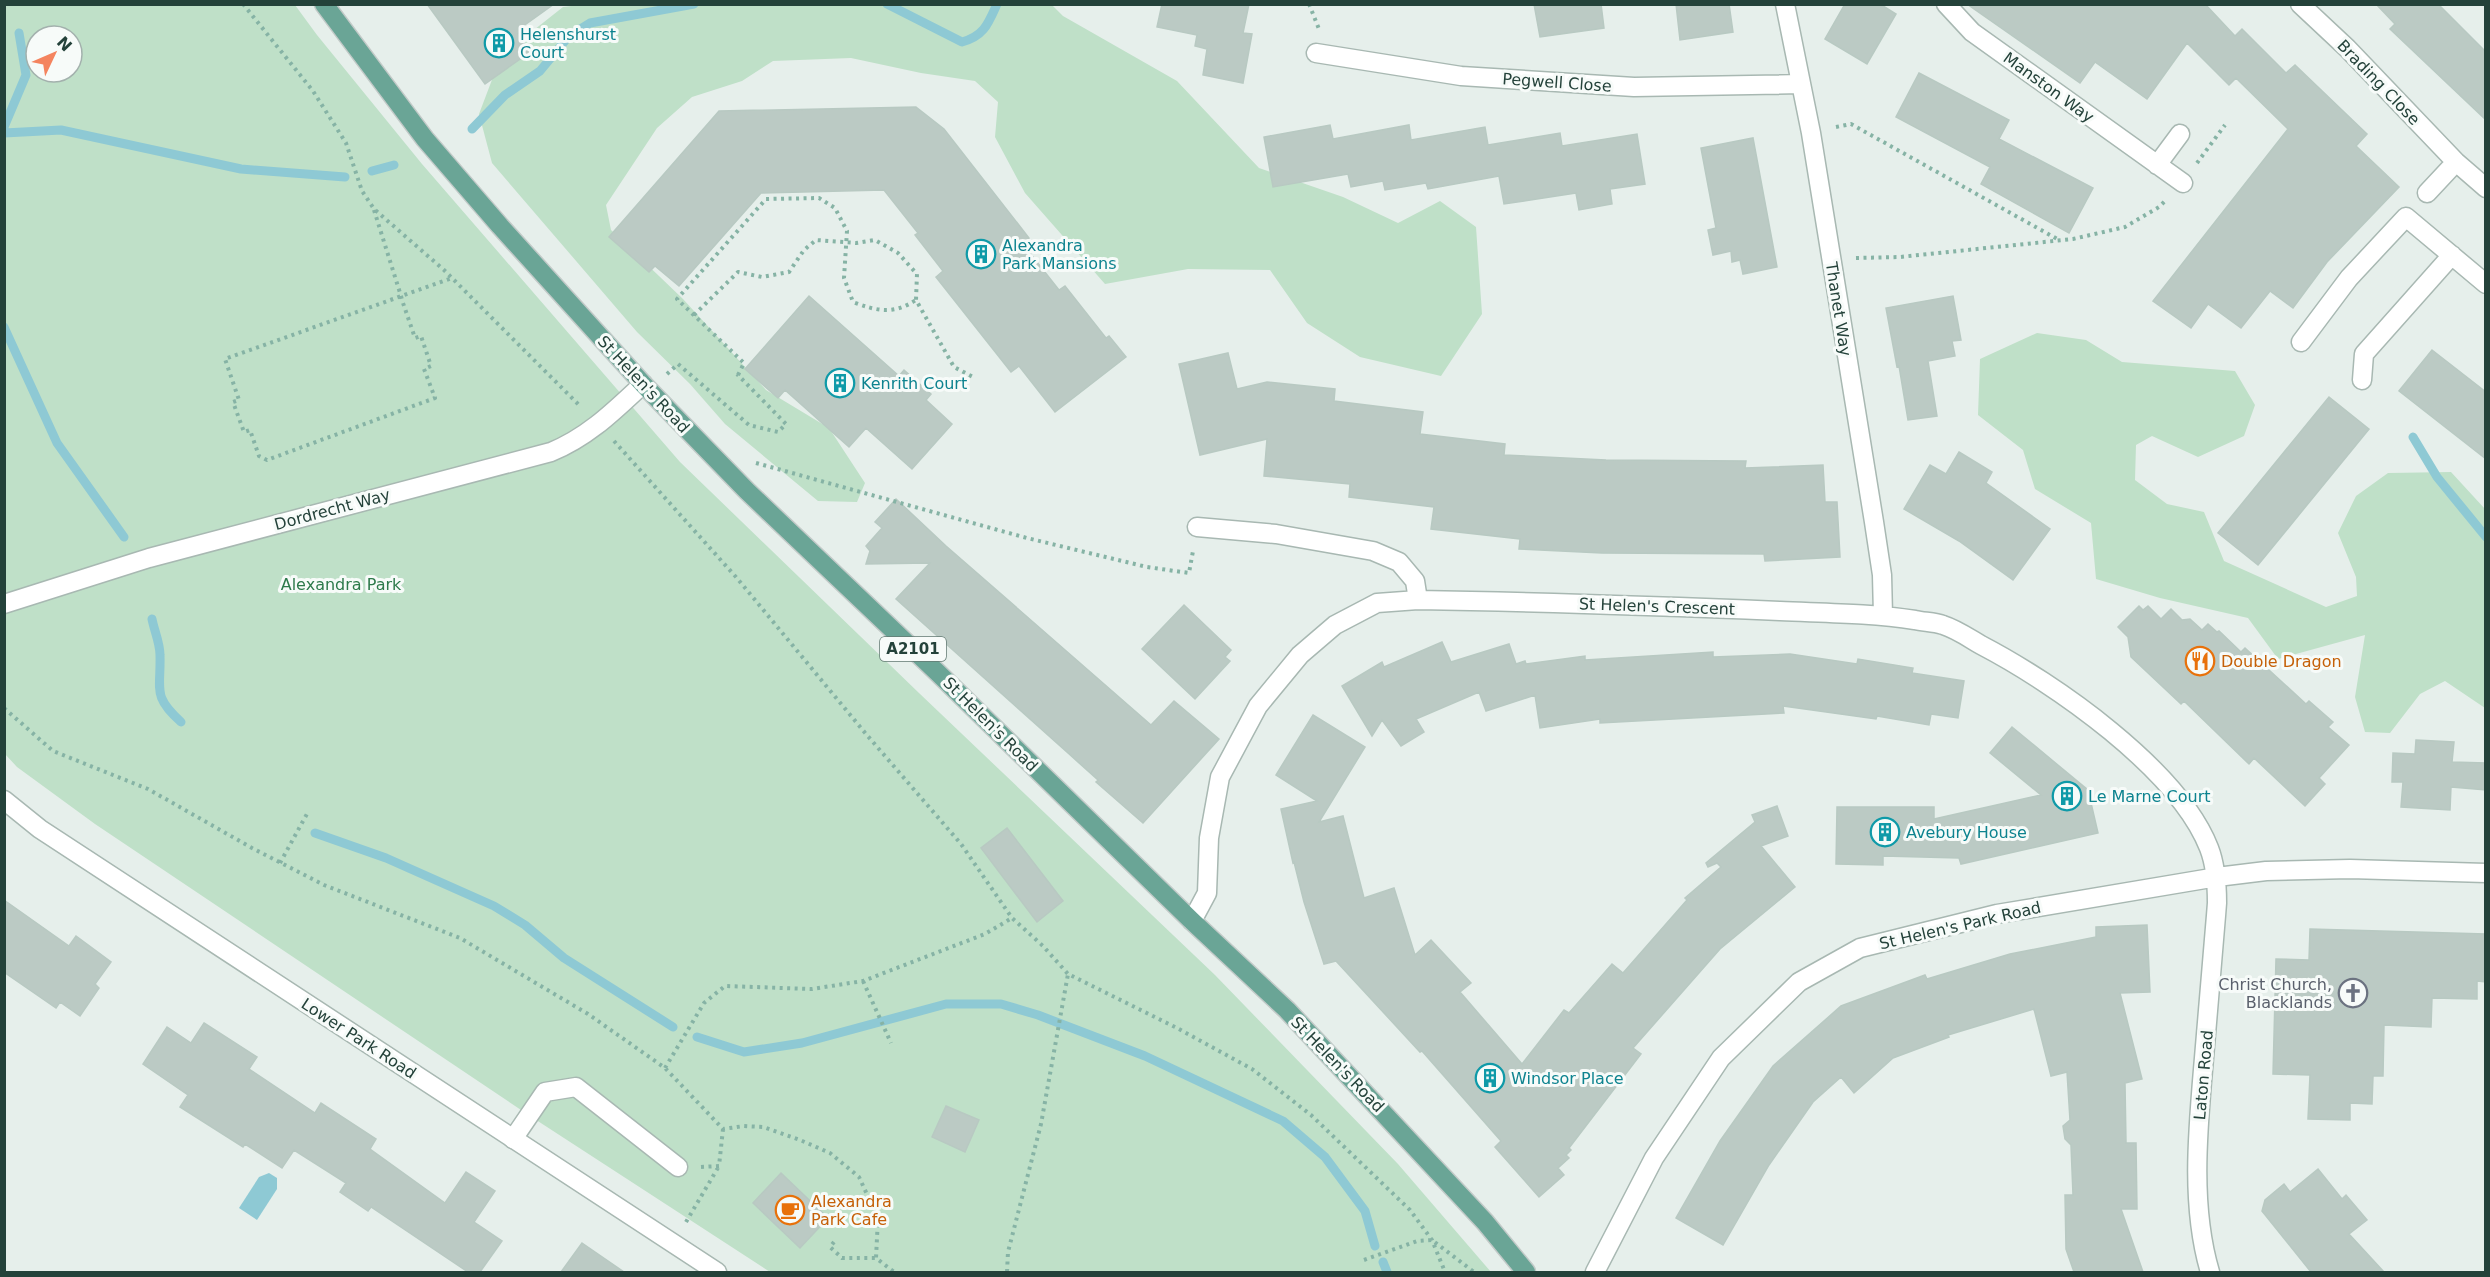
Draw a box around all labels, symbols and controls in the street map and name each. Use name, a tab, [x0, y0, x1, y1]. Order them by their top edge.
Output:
north arrow	[24, 24, 84, 84]
place label: Helenshurst Court	[520, 25, 616, 62]
building icon: Helenshurst Court	[483, 27, 515, 59]
text: N	[53, 33, 76, 55]
street label: Brading Close	[2333, 36, 2424, 129]
street label: Manston Way	[2000, 48, 2098, 127]
street label: Pegwell Close	[1502, 69, 1612, 96]
place label: Alexandra Park Mansions	[1002, 236, 1116, 273]
building icon: Alexandra Park Mansions	[965, 238, 997, 270]
street label: Thanet Way	[1822, 260, 1855, 358]
street label: St Helen's Road	[594, 332, 693, 437]
building icon: Kenrith Court	[824, 367, 856, 399]
place label: Kenrith Court	[861, 374, 967, 393]
street label: Dordrecht Way	[272, 485, 392, 534]
park label: Alexandra Park	[281, 575, 402, 594]
street label: St Helen's Crescent	[1579, 594, 1735, 619]
road number: A2101	[880, 637, 946, 661]
restaurant icon: Double Dragon	[2184, 645, 2216, 677]
place label: Double Dragon	[2221, 652, 2342, 671]
street label: St Helen's Road	[939, 673, 1042, 776]
building icon: Le Marne Court	[2051, 780, 2083, 812]
place label: Le Marne Court	[2088, 787, 2211, 806]
building icon: Avebury House	[1869, 816, 1901, 848]
place label: Avebury House	[1906, 823, 2027, 842]
street label: St Helen's Park Road	[1877, 898, 2043, 953]
place label: Christ Church, Blacklands	[2218, 975, 2332, 1012]
church icon: Christ Church, Blacklands	[2337, 977, 2369, 1009]
street label: Lower Park Road	[298, 994, 420, 1083]
street label: St Helen's Road	[1287, 1013, 1388, 1116]
street label: Laton Road	[2190, 1029, 2217, 1121]
building icon: Windsor Place	[1474, 1062, 1506, 1094]
place label: Windsor Place	[1511, 1069, 1624, 1088]
place label: Alexandra Park Cafe	[811, 1192, 892, 1229]
cafe icon: Alexandra Park Cafe	[774, 1194, 806, 1226]

